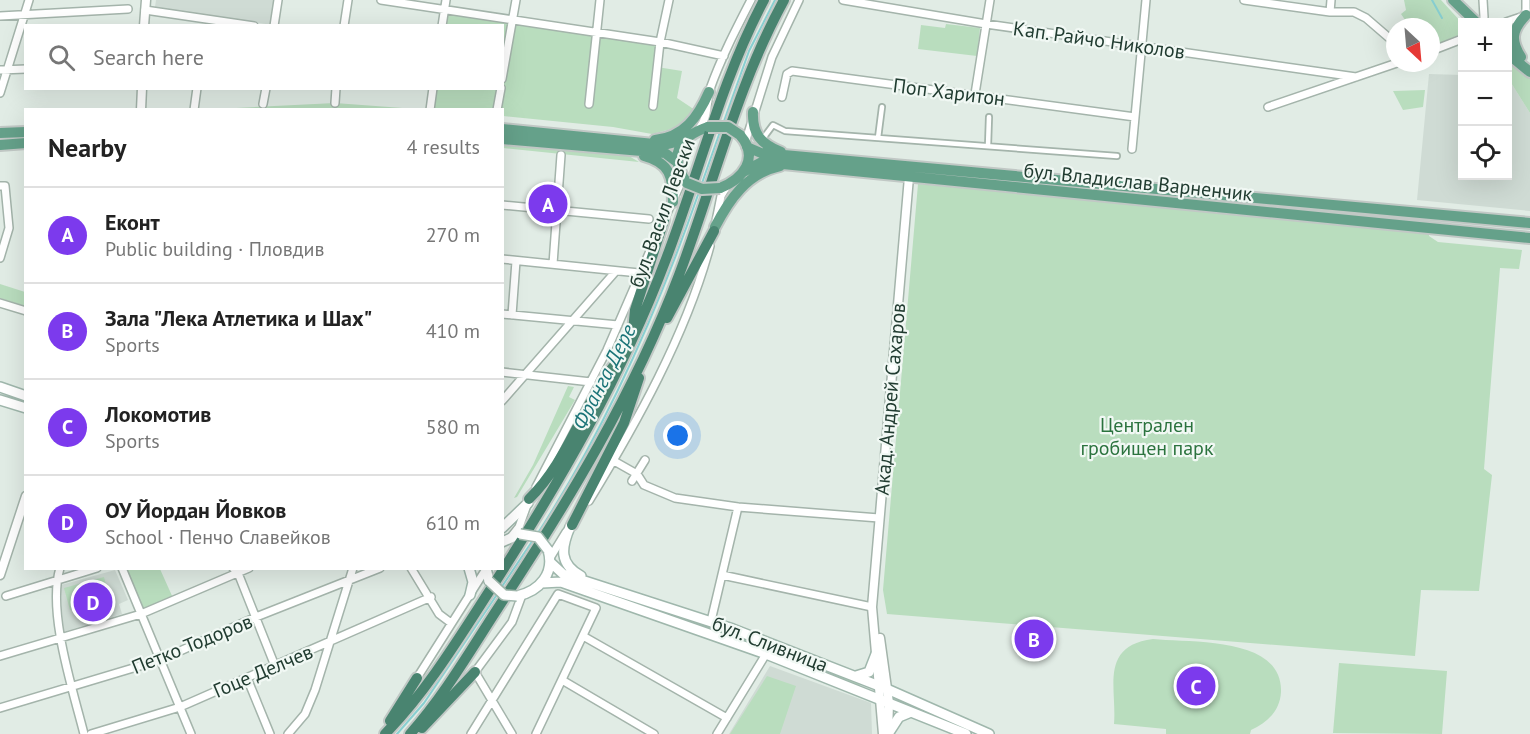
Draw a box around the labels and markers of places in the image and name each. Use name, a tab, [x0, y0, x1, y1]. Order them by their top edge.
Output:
pin: A	[528, 182, 568, 226]
pin: D	[74, 580, 112, 624]
pin: B	[1014, 616, 1054, 662]
pin: C	[1176, 664, 1216, 708]

